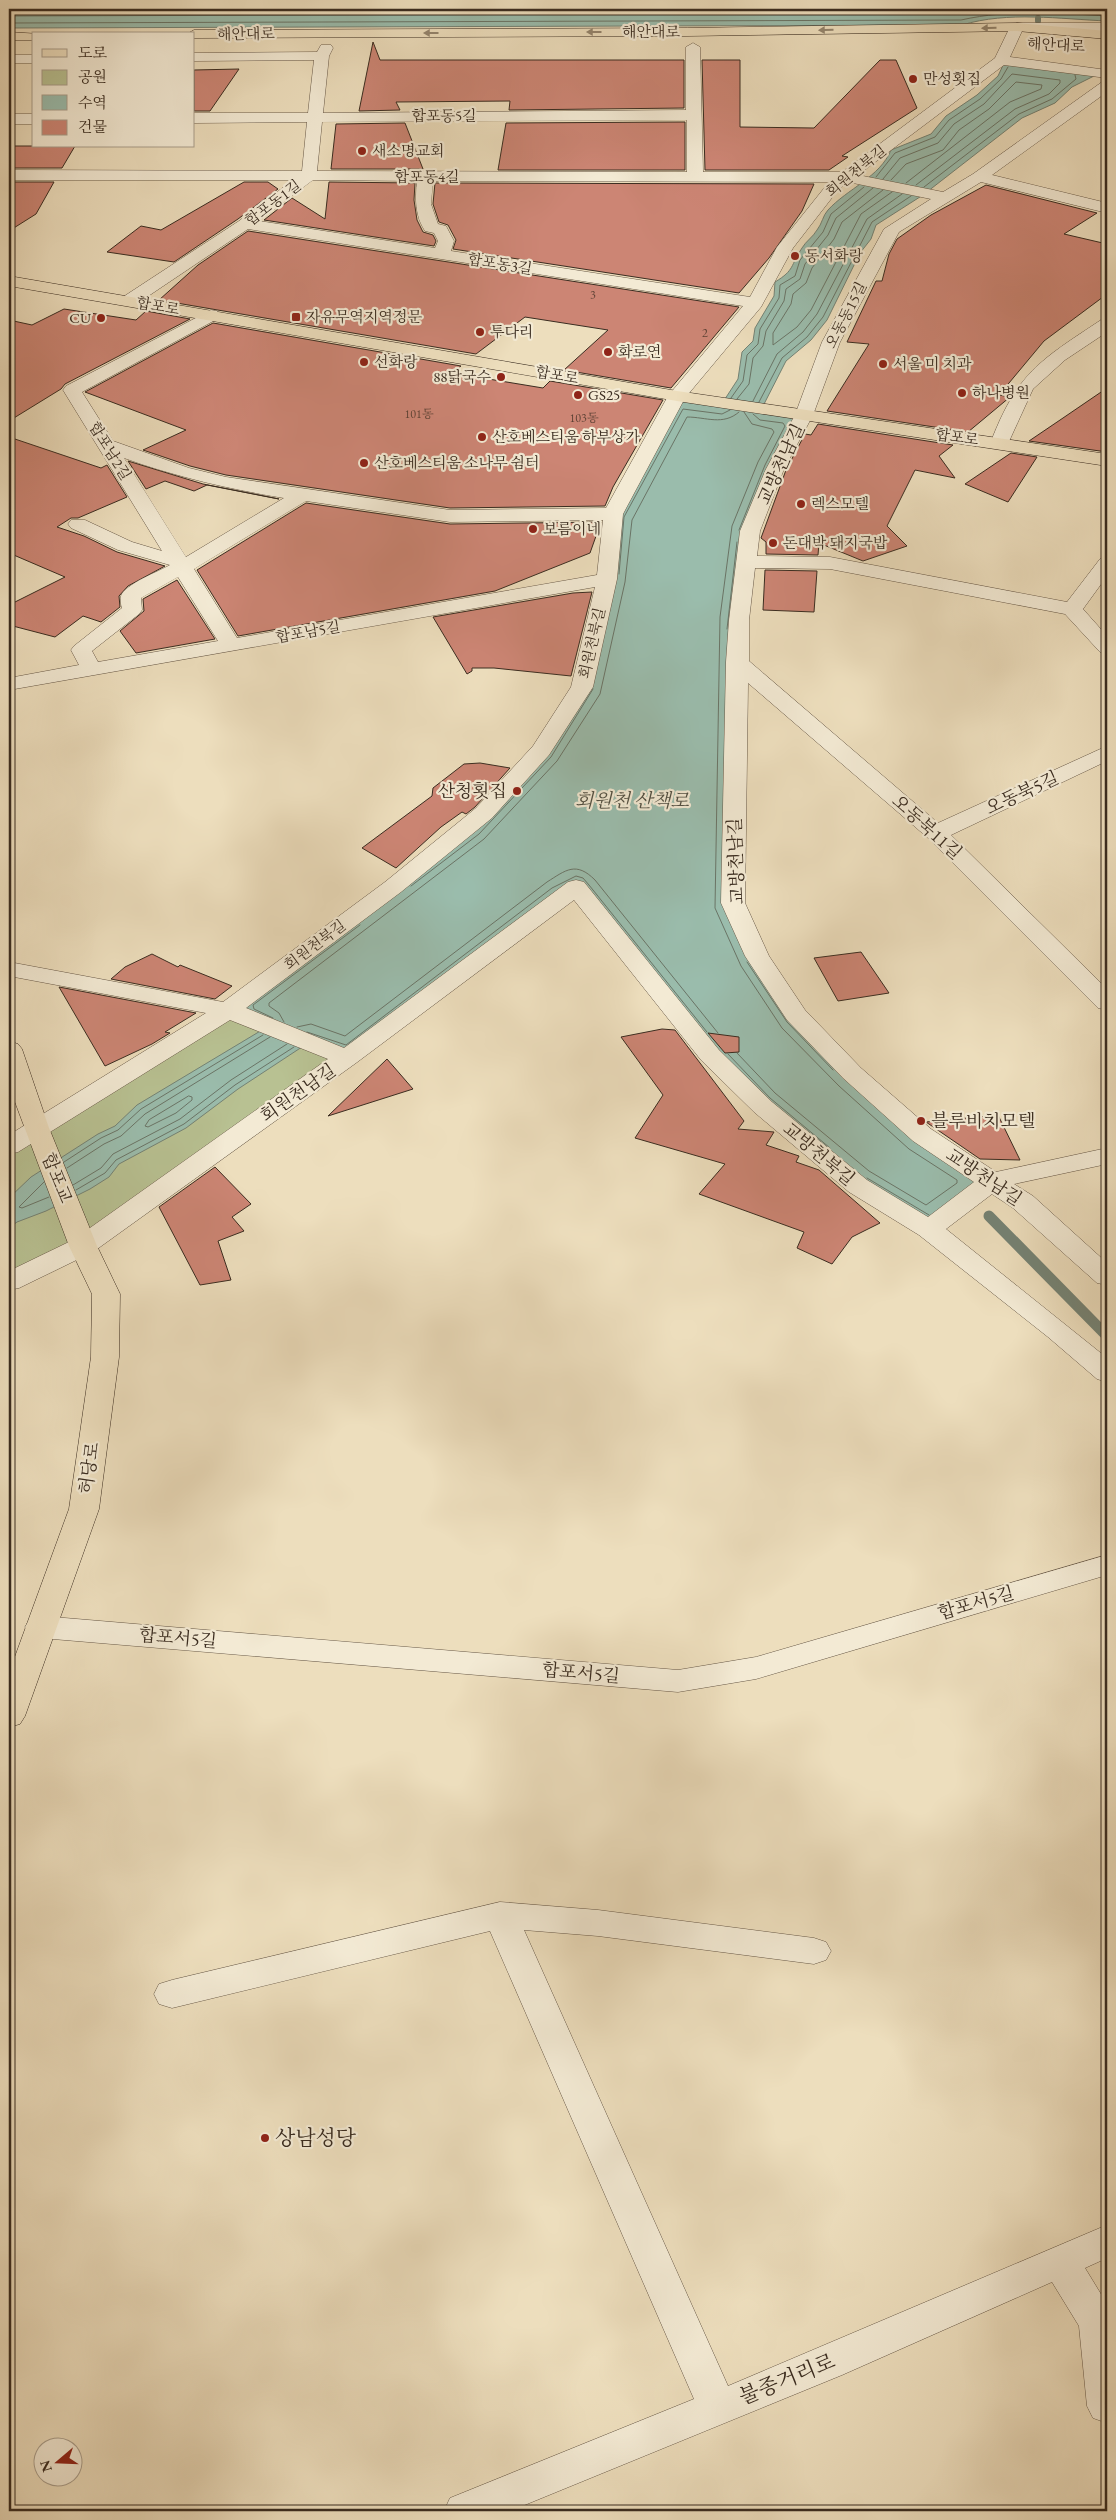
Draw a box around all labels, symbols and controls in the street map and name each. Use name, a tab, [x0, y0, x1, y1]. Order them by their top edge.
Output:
street label: 해안대로	[622, 22, 680, 41]
street label: 해안대로	[217, 23, 276, 44]
one-way arrow	[981, 24, 997, 32]
one-way arrow	[818, 26, 834, 34]
one-way arrow	[586, 28, 602, 36]
one-way arrow	[423, 29, 439, 37]
legend	[32, 32, 195, 148]
street label: 해안대로	[1027, 33, 1086, 56]
text: 도로	[78, 43, 107, 62]
text: 공원	[78, 67, 107, 86]
place label: 만성횟집	[923, 69, 981, 88]
marker: 만성횟집	[907, 73, 919, 85]
text: 수역	[78, 93, 107, 112]
street label: 합포동5길	[411, 106, 477, 125]
text: 건물	[78, 117, 107, 136]
street label: 회원천북길	[822, 140, 890, 201]
place label: 새소명교회	[372, 141, 444, 160]
marker: 새소명교회	[356, 145, 368, 157]
street label: 합포동4길	[394, 167, 460, 186]
street label: 합포동1길	[241, 175, 304, 230]
place label: 동서화랑	[805, 246, 863, 265]
street label: 합포동3길	[466, 249, 534, 278]
marker: 동서화랑	[789, 250, 801, 262]
street label: 오동동15길	[821, 278, 870, 351]
house number: 3	[590, 287, 596, 303]
street label: 합포로	[135, 292, 182, 319]
place label: 자유무역지역정문	[306, 307, 422, 326]
place label: CU	[69, 308, 91, 327]
marker: 자유무역지역정문	[290, 311, 302, 323]
marker: CU	[95, 312, 107, 324]
place label: 투다리	[490, 322, 533, 341]
house number: 2	[702, 325, 708, 341]
marker: 투다리	[474, 326, 486, 338]
place label: 화로연	[618, 342, 661, 361]
marker: 화로연	[602, 346, 614, 358]
place label: 선화랑	[374, 352, 418, 371]
place label: 서울 미 치과	[893, 354, 972, 373]
marker: 선화랑	[358, 356, 370, 368]
marker: 서울 미 치과	[877, 358, 889, 370]
street label: 합포로	[534, 361, 581, 388]
place label: 88닭국수	[433, 367, 492, 386]
marker: 88닭국수	[495, 371, 507, 383]
place label: 하나병원	[972, 383, 1030, 402]
place label: GS25	[588, 385, 620, 404]
marker: 하나병원	[956, 387, 968, 399]
marker: GS25	[572, 389, 584, 401]
house number: 101동	[405, 406, 434, 422]
house number: 103동	[570, 410, 599, 426]
street label: 합포남2길	[85, 418, 136, 483]
street label: 교방천남길	[752, 420, 809, 508]
street label: 합포로	[934, 424, 980, 449]
place label: 산호베스티움 하부상가	[492, 427, 640, 446]
marker: 산호베스티움 하부상가	[476, 431, 488, 443]
place label: 산호베스티움 소나무 쉼터	[374, 453, 539, 472]
marker: 산호베스티움 소나무 쉼터	[358, 457, 370, 469]
place label: 렉스모텔	[811, 494, 869, 513]
marker: 렉스모텔	[795, 498, 807, 510]
place label: 보름이네	[543, 519, 601, 538]
marker: 보름이네	[527, 523, 539, 535]
place label: 돈대박 돼지국밥	[783, 533, 888, 552]
marker: 돈대박 돼지국밥	[767, 537, 779, 549]
street label: 회원천북길	[574, 605, 609, 680]
street label: 합포남5길	[274, 616, 342, 647]
street label: 오동북5길	[981, 766, 1062, 819]
place label: 산청횟집	[437, 779, 507, 802]
marker: 산청횟집	[511, 785, 523, 797]
water label: 회원천 산책로	[575, 788, 690, 813]
street label: 오동북11길	[887, 789, 967, 864]
street label: 교방천남길	[722, 817, 749, 905]
street label: 회원천북길	[280, 915, 349, 974]
street label: 회원천남길	[256, 1058, 340, 1127]
place label: 블루비치모텔	[931, 1109, 1035, 1132]
marker: 블루비치모텔	[915, 1115, 927, 1127]
street label: 교방천북길	[779, 1117, 860, 1190]
street label: 교방천남길	[942, 1143, 1027, 1210]
street label: 합포교	[37, 1149, 78, 1207]
street label: 허당로	[73, 1440, 104, 1495]
street label: 합포서5길	[935, 1581, 1017, 1624]
street label: 합포서5길	[138, 1623, 218, 1652]
street label: 합포서5길	[541, 1658, 621, 1687]
place label: 상남성당	[275, 2124, 357, 2151]
marker: 상남성당	[259, 2132, 271, 2144]
street label: 불종거리로	[735, 2347, 839, 2410]
north arrow	[32, 2438, 82, 2488]
text: N	[35, 2457, 56, 2475]

